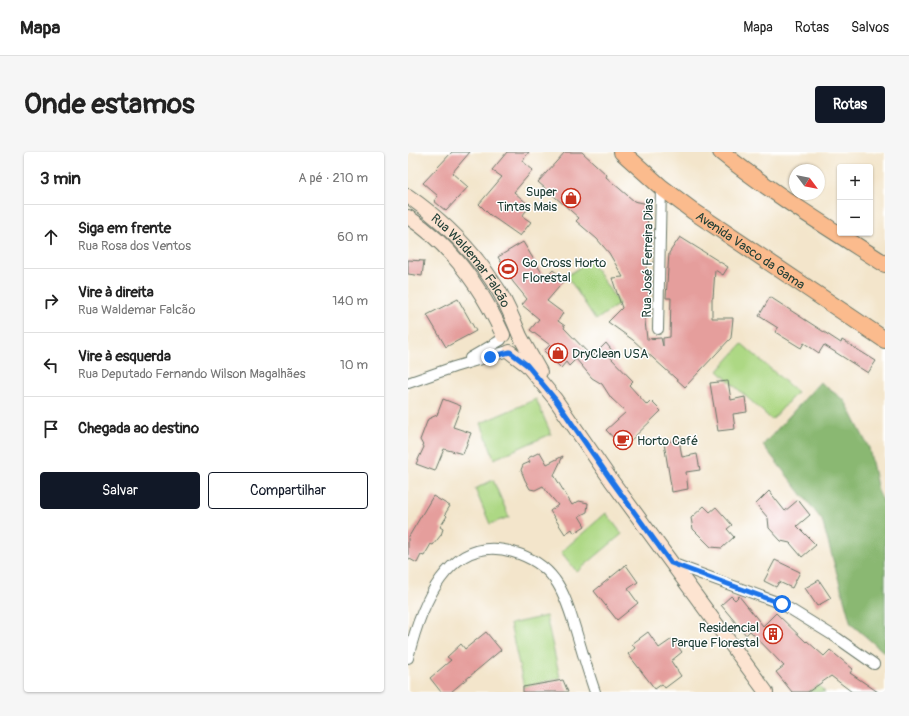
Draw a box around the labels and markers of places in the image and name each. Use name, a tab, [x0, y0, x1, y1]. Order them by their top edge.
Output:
place label: Super Tintas Mais	[497, 184, 557, 215]
shop icon: Super Tintas Mais	[560, 187, 582, 209]
place label: Go Cross Horto Florestal	[522, 255, 606, 286]
sports icon: Go Cross Horto Florestal	[497, 258, 519, 280]
shop icon: DryClean USA	[547, 342, 569, 364]
place label: DryClean USA	[572, 346, 649, 362]
cafe icon: Horto Café	[612, 429, 634, 451]
place label: Horto Café	[637, 433, 698, 449]
place label: Residencial Parque Florestal	[671, 620, 759, 651]
building icon: Residencial Parque Florestal	[762, 623, 784, 645]

